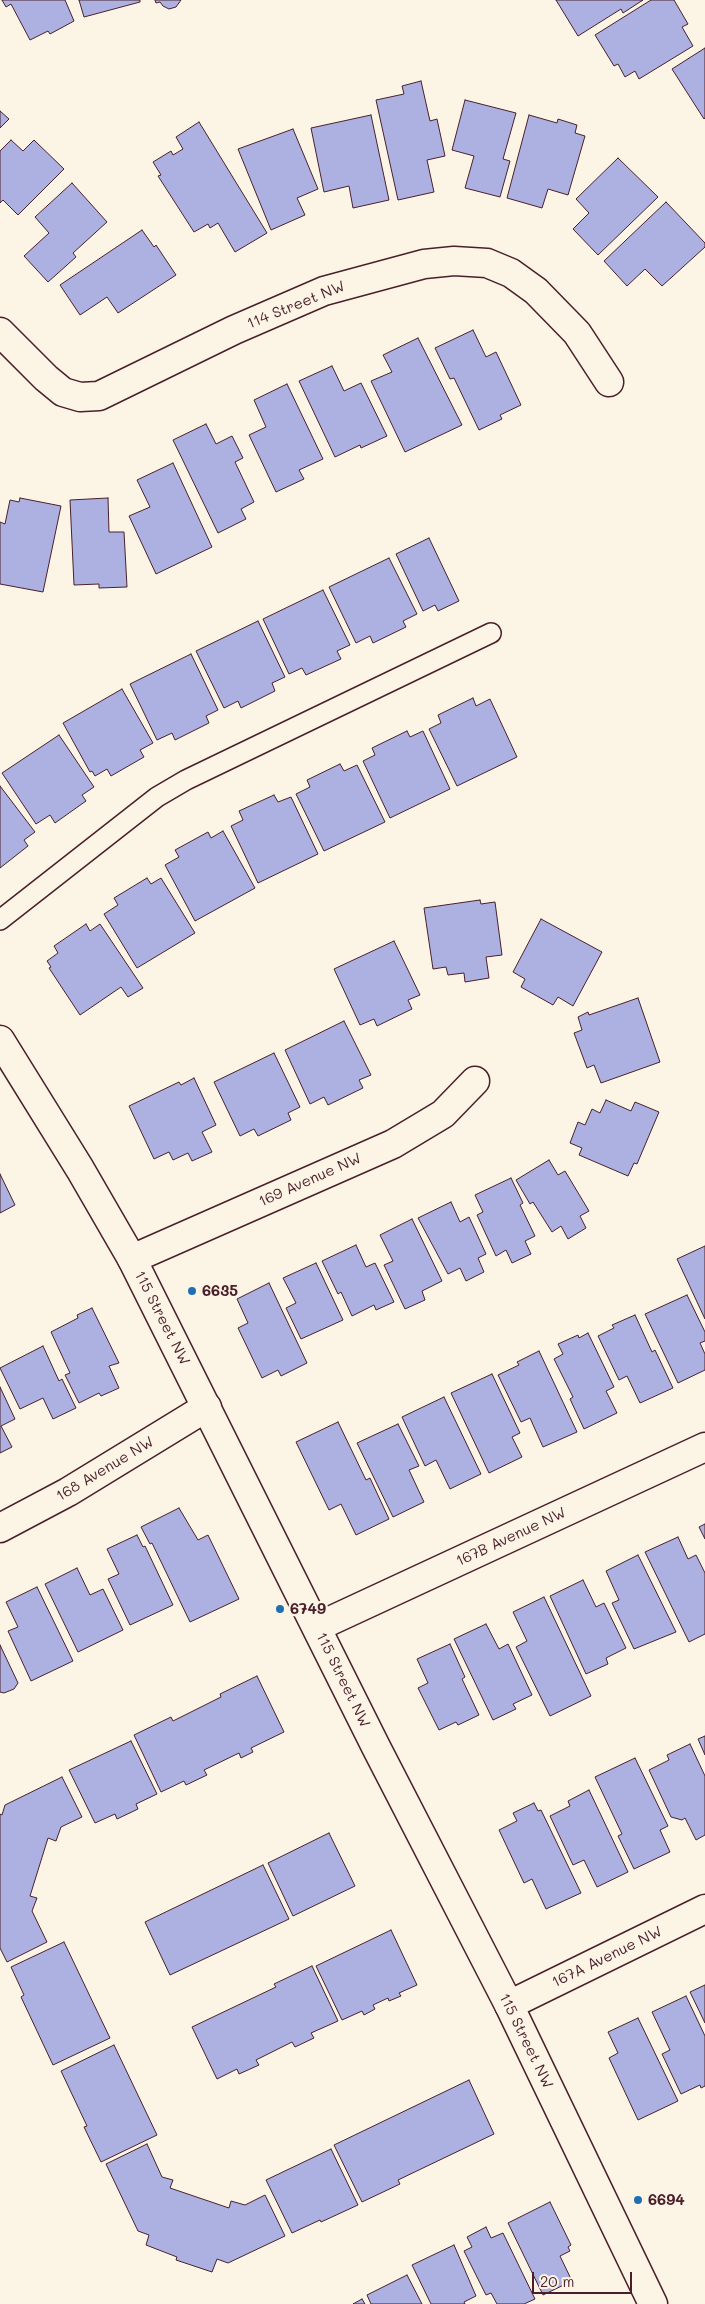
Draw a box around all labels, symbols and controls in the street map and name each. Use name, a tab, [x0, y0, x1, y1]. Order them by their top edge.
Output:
street label: 114 Street NW	[245, 277, 347, 333]
street label: 169 Avenue NW	[256, 1149, 364, 1211]
street label: 115 Street NW	[130, 1268, 194, 1368]
place label: 6635	[202, 1282, 238, 1300]
marker: 6635	[186, 1285, 198, 1297]
street label: 168 Avenue NW	[53, 1433, 157, 1505]
street label: 167B Avenue NW	[453, 1504, 569, 1570]
place label: 6749	[290, 1600, 326, 1618]
marker: 6749	[274, 1603, 286, 1615]
street label: 115 Street NW	[312, 1629, 374, 1731]
street label: 167A Avenue NW	[549, 1923, 665, 1991]
street label: 115 Street NW	[495, 1990, 557, 2092]
place label: 6694	[648, 2191, 685, 2209]
marker: 6694	[632, 2194, 644, 2206]
scale bar	[535, 2262, 635, 2294]
text: 20 m	[540, 2271, 574, 2291]

